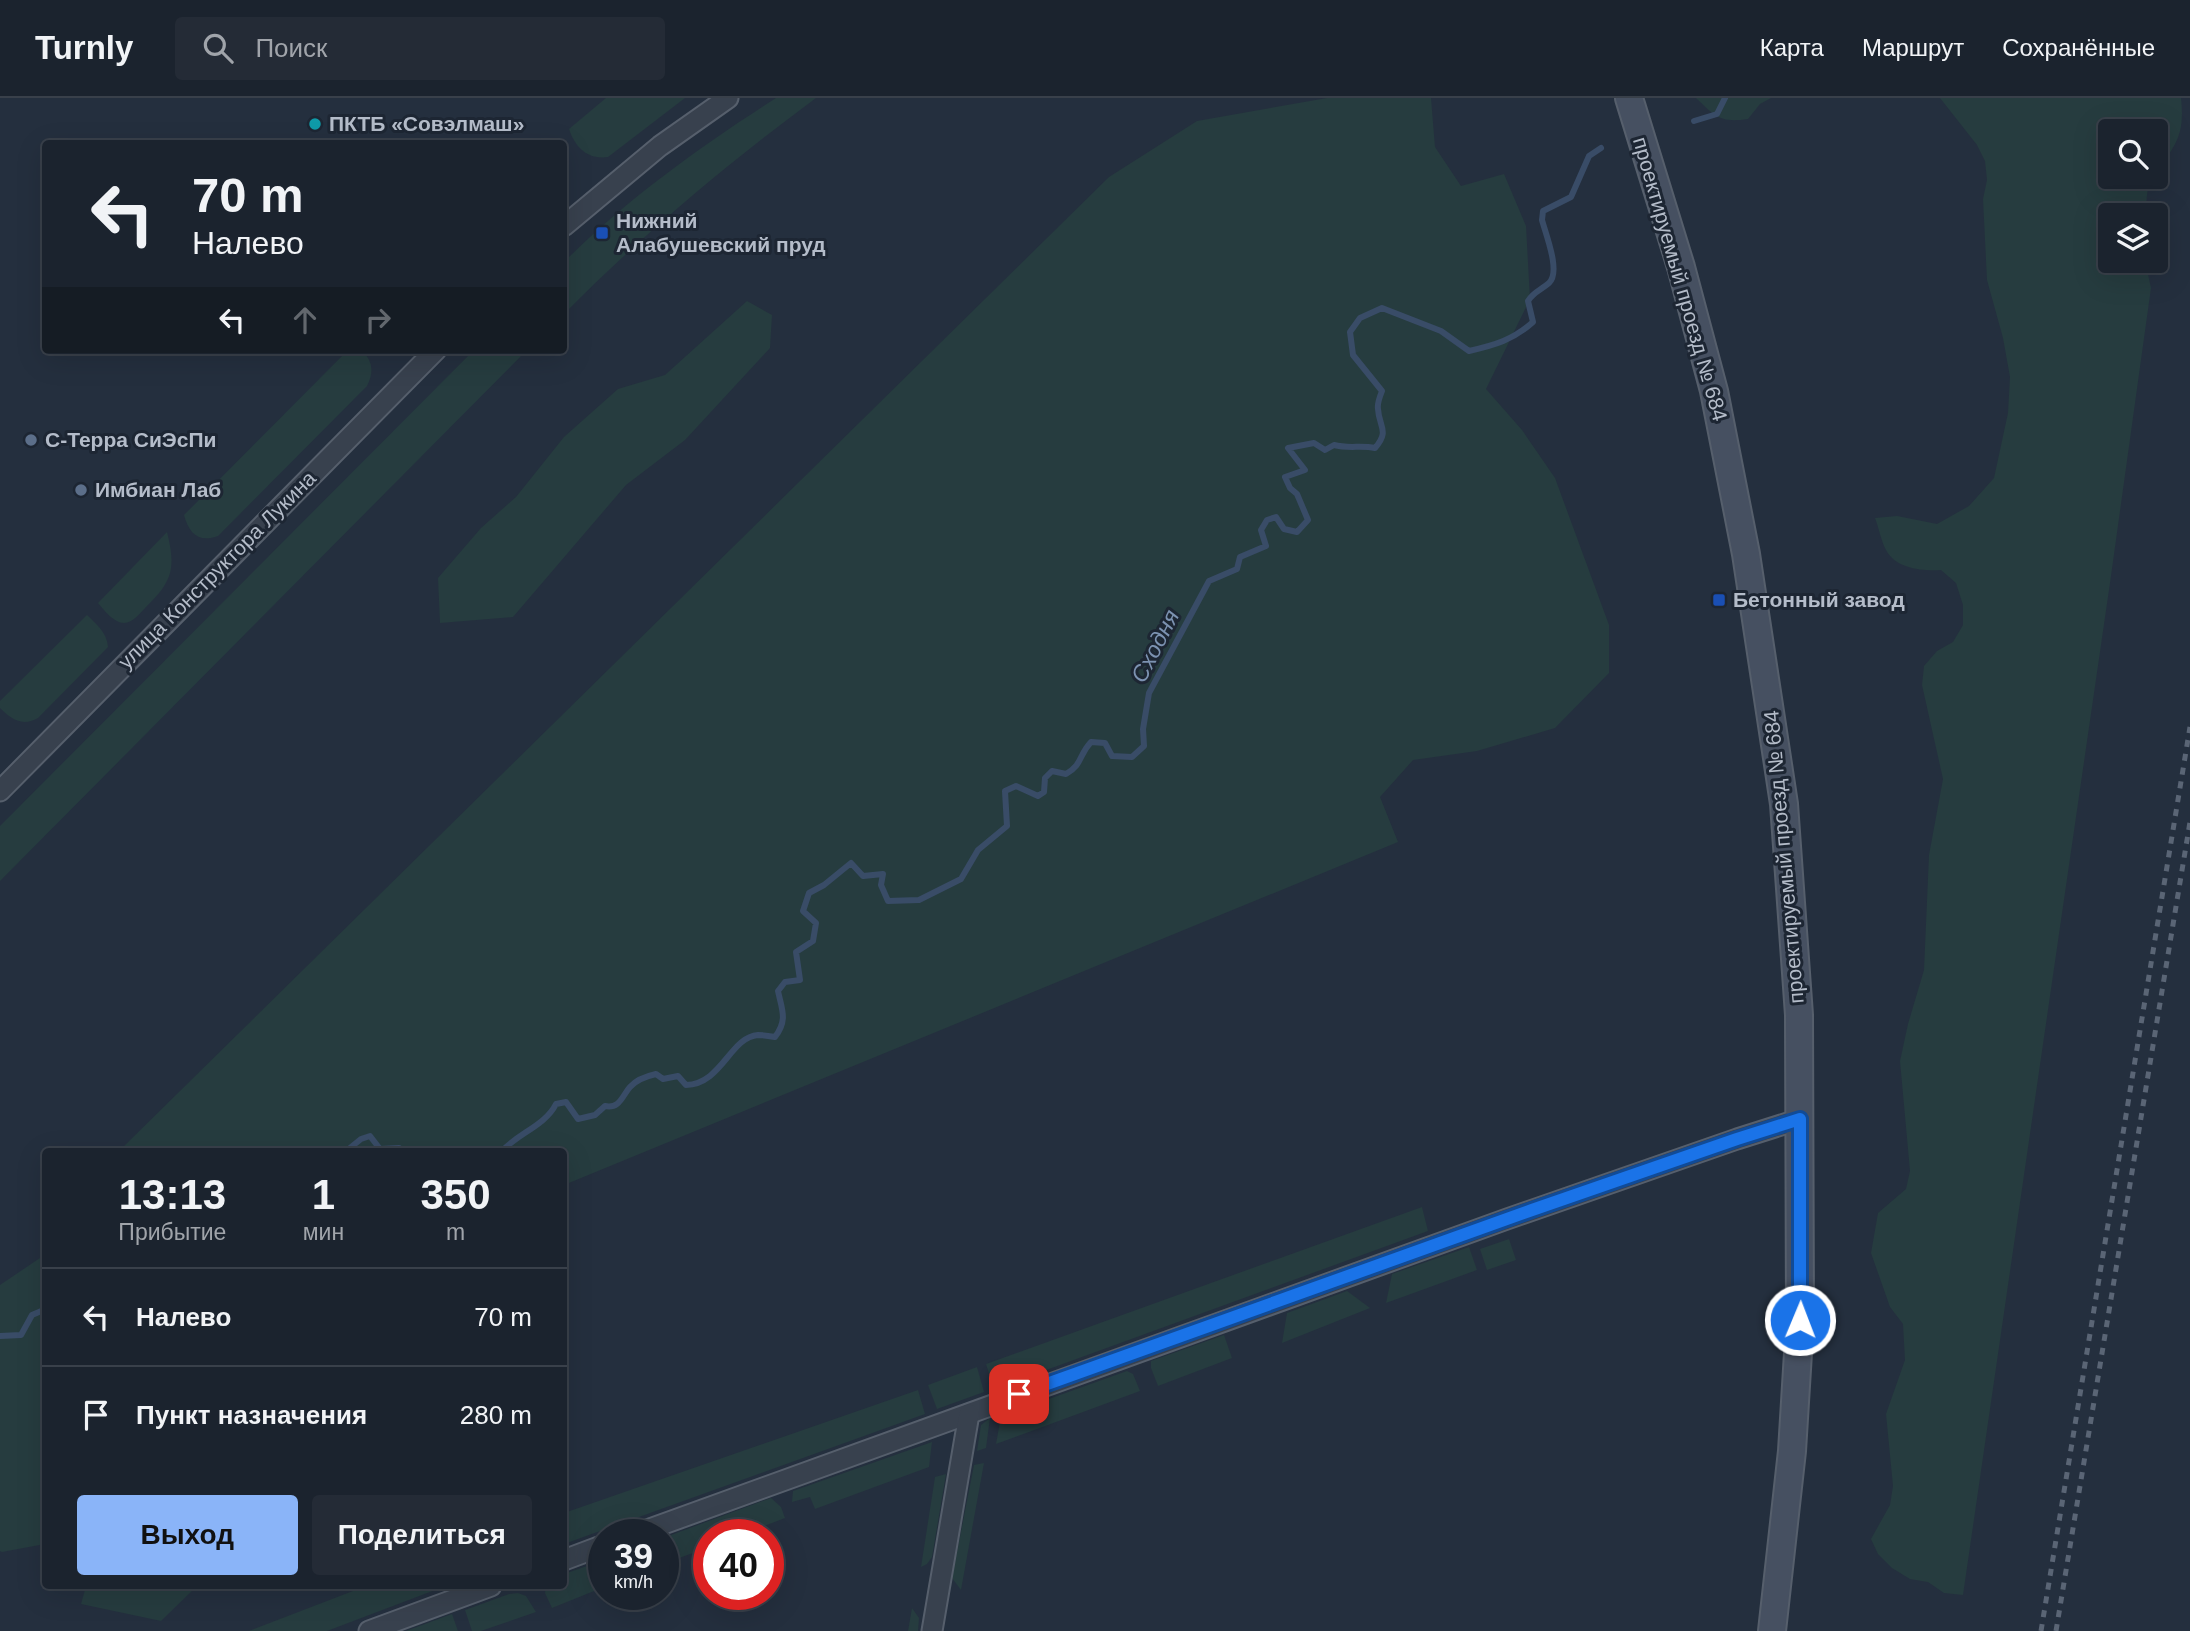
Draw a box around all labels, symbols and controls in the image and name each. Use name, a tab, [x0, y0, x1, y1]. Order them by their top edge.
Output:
search box	[175, 17, 665, 80]
text: Turnly	[35, 29, 133, 66]
icon: search	[199, 29, 237, 67]
text: Поиск	[255, 33, 327, 63]
text: Карта	[1760, 34, 1824, 61]
text: Маршрут	[1862, 34, 1964, 61]
text: Сохранённые	[2002, 34, 2155, 61]
place label: ПКТБ «Совэлмаш»	[329, 112, 524, 135]
marker: ПКТБ «Совэлмаш»	[307, 116, 323, 132]
map controls	[2098, 119, 2168, 273]
button: search	[2098, 119, 2168, 189]
street label: проектируемый проезд № 684	[1629, 134, 1732, 424]
icon: left	[77, 168, 168, 259]
text: 70 m	[192, 168, 304, 222]
button: layers	[2098, 203, 2168, 273]
place label: Нижний Алабушевский пруд	[616, 209, 826, 256]
text: Налево	[192, 225, 304, 261]
marker: Нижний Алабушевский пруд	[594, 225, 610, 241]
icon: left	[213, 301, 251, 339]
icon: ahead	[286, 301, 324, 339]
icon: right	[359, 301, 397, 339]
place label: С-Терра СиЭсПи	[45, 428, 217, 451]
marker: С-Терра СиЭсПи	[23, 432, 39, 448]
street label: улица Конструктора Лукина	[113, 466, 320, 673]
place label: Имбиан Лаб	[95, 478, 221, 501]
marker: Имбиан Лаб	[73, 482, 89, 498]
place label: Бетонный завод	[1733, 588, 1905, 611]
marker: Бетонный завод	[1711, 592, 1727, 608]
water label: Сходня	[1126, 605, 1184, 687]
street label: проектируемый проезд № 684	[1759, 709, 1808, 1005]
text: 13:13	[119, 1171, 226, 1218]
text: 1	[312, 1171, 335, 1218]
text: 350	[421, 1171, 491, 1218]
text: Прибытие	[118, 1219, 226, 1245]
text: мин	[303, 1219, 344, 1245]
text: m	[446, 1219, 465, 1245]
position arrow	[1763, 1283, 1837, 1357]
icon: left	[77, 1298, 115, 1336]
text: Налево	[136, 1302, 231, 1332]
text: 70 m	[474, 1302, 532, 1332]
pin	[989, 1364, 1049, 1424]
icon: arrive	[1000, 1375, 1038, 1413]
icon: arrive	[77, 1396, 115, 1434]
text: Пункт назначения	[136, 1400, 367, 1430]
text: 280 m	[460, 1400, 532, 1430]
button: Выход	[77, 1495, 298, 1575]
button: Поделиться	[312, 1495, 532, 1575]
speed limit sign: 40	[693, 1519, 784, 1610]
text: 39	[614, 1536, 653, 1575]
text: km/h	[614, 1572, 653, 1592]

